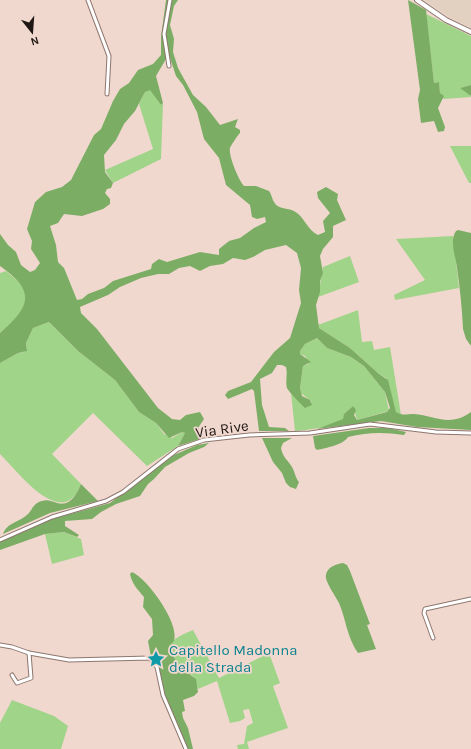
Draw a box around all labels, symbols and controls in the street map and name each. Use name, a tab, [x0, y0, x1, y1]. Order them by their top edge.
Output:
north arrow	[12, 12, 52, 52]
text: N	[29, 34, 40, 48]
street label: Via Rive	[194, 416, 250, 442]
place label: Capitello Madonna della Strada	[169, 641, 298, 676]
place icon: Capitello Madonna della Strada	[146, 649, 166, 669]

